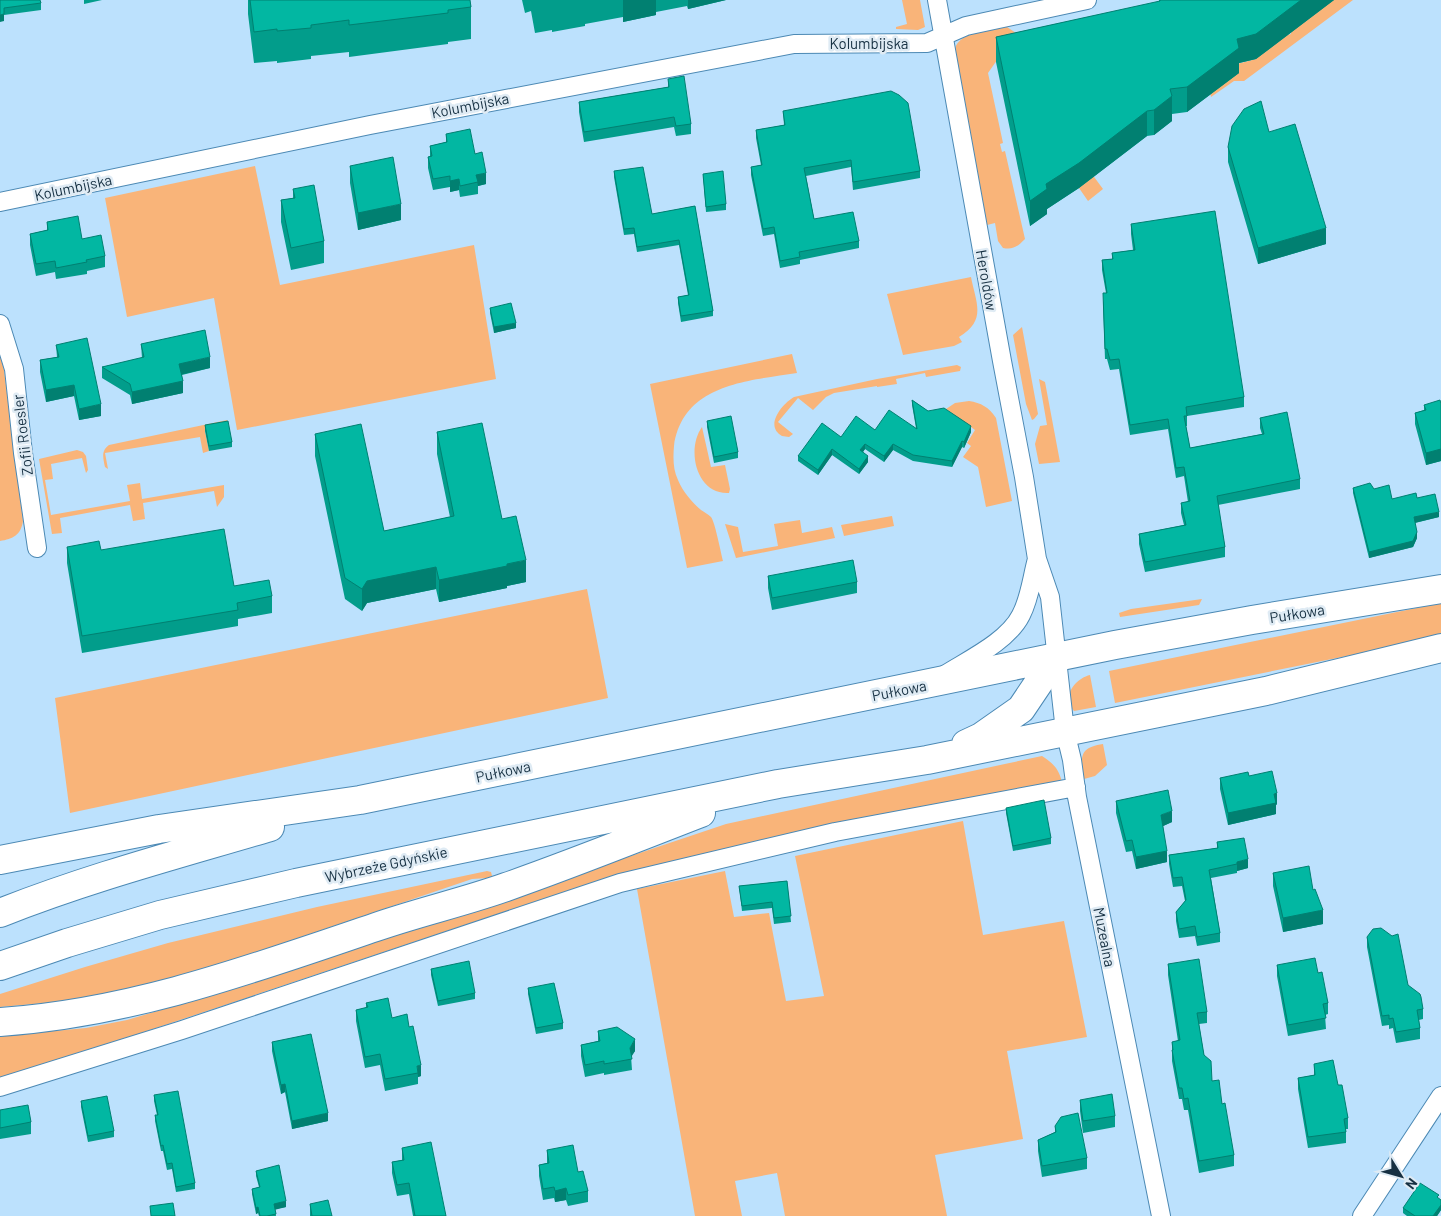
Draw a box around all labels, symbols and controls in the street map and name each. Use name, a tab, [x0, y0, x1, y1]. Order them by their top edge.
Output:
street label: Kolumbijska	[830, 34, 908, 52]
street label: Kolumbijska	[430, 89, 510, 121]
street label: Kolumbijska	[33, 170, 113, 204]
street label: Heroldów	[973, 248, 1001, 312]
street label: Zofii Roesler	[8, 393, 36, 477]
street label: Pułkowa	[1268, 600, 1326, 626]
street label: Pułkowa	[870, 676, 928, 704]
street label: Pułkowa	[474, 756, 532, 786]
street label: Wybrzeże Gdyńskie	[323, 842, 449, 886]
street label: Muzealna	[1090, 906, 1120, 968]
north arrow	[1376, 1151, 1426, 1201]
text: N	[1402, 1175, 1421, 1193]

